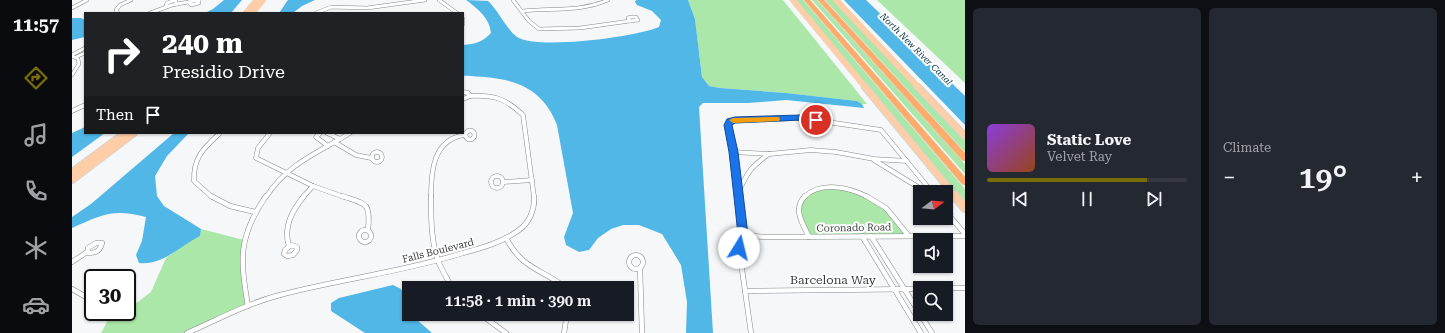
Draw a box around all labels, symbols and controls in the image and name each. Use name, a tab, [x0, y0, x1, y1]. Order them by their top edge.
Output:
water label: North New River Canal	[877, 10, 954, 87]
text: 11:57	[13, 14, 59, 35]
text: 240 m	[162, 27, 243, 60]
icon: right	[96, 28, 148, 80]
text: Presidio Drive	[162, 61, 285, 82]
icon: directions	[22, 64, 50, 92]
pin	[799, 103, 833, 137]
icon: arrive	[142, 104, 164, 126]
text: Then	[96, 106, 134, 124]
icon: arrive	[805, 109, 827, 131]
icon: music	[22, 121, 50, 149]
text: Static Love	[1047, 131, 1131, 149]
text: Climate	[1223, 140, 1271, 155]
text: Velvet Ray	[1047, 149, 1112, 164]
text: 19°	[1299, 160, 1347, 195]
text: −	[1223, 165, 1235, 190]
text: +	[1411, 165, 1423, 190]
icon: phone	[22, 177, 50, 205]
north arrow	[913, 185, 953, 225]
map controls	[913, 185, 953, 321]
icon: previous	[1009, 188, 1031, 210]
icon: pause	[1076, 188, 1098, 210]
icon: next	[1143, 188, 1165, 210]
street label: Coronado Road	[816, 221, 892, 234]
position arrow	[718, 227, 760, 269]
button: sound	[913, 233, 953, 273]
icon: climate	[22, 234, 50, 262]
street label: Falls Boulevard	[401, 236, 476, 265]
speed limit sign: 30	[84, 269, 136, 321]
street label: Barcelona Way	[790, 273, 877, 287]
button: search	[913, 281, 953, 321]
icon: car	[22, 291, 50, 319]
text: 11:58 · 1 min · 390 m	[445, 292, 591, 310]

